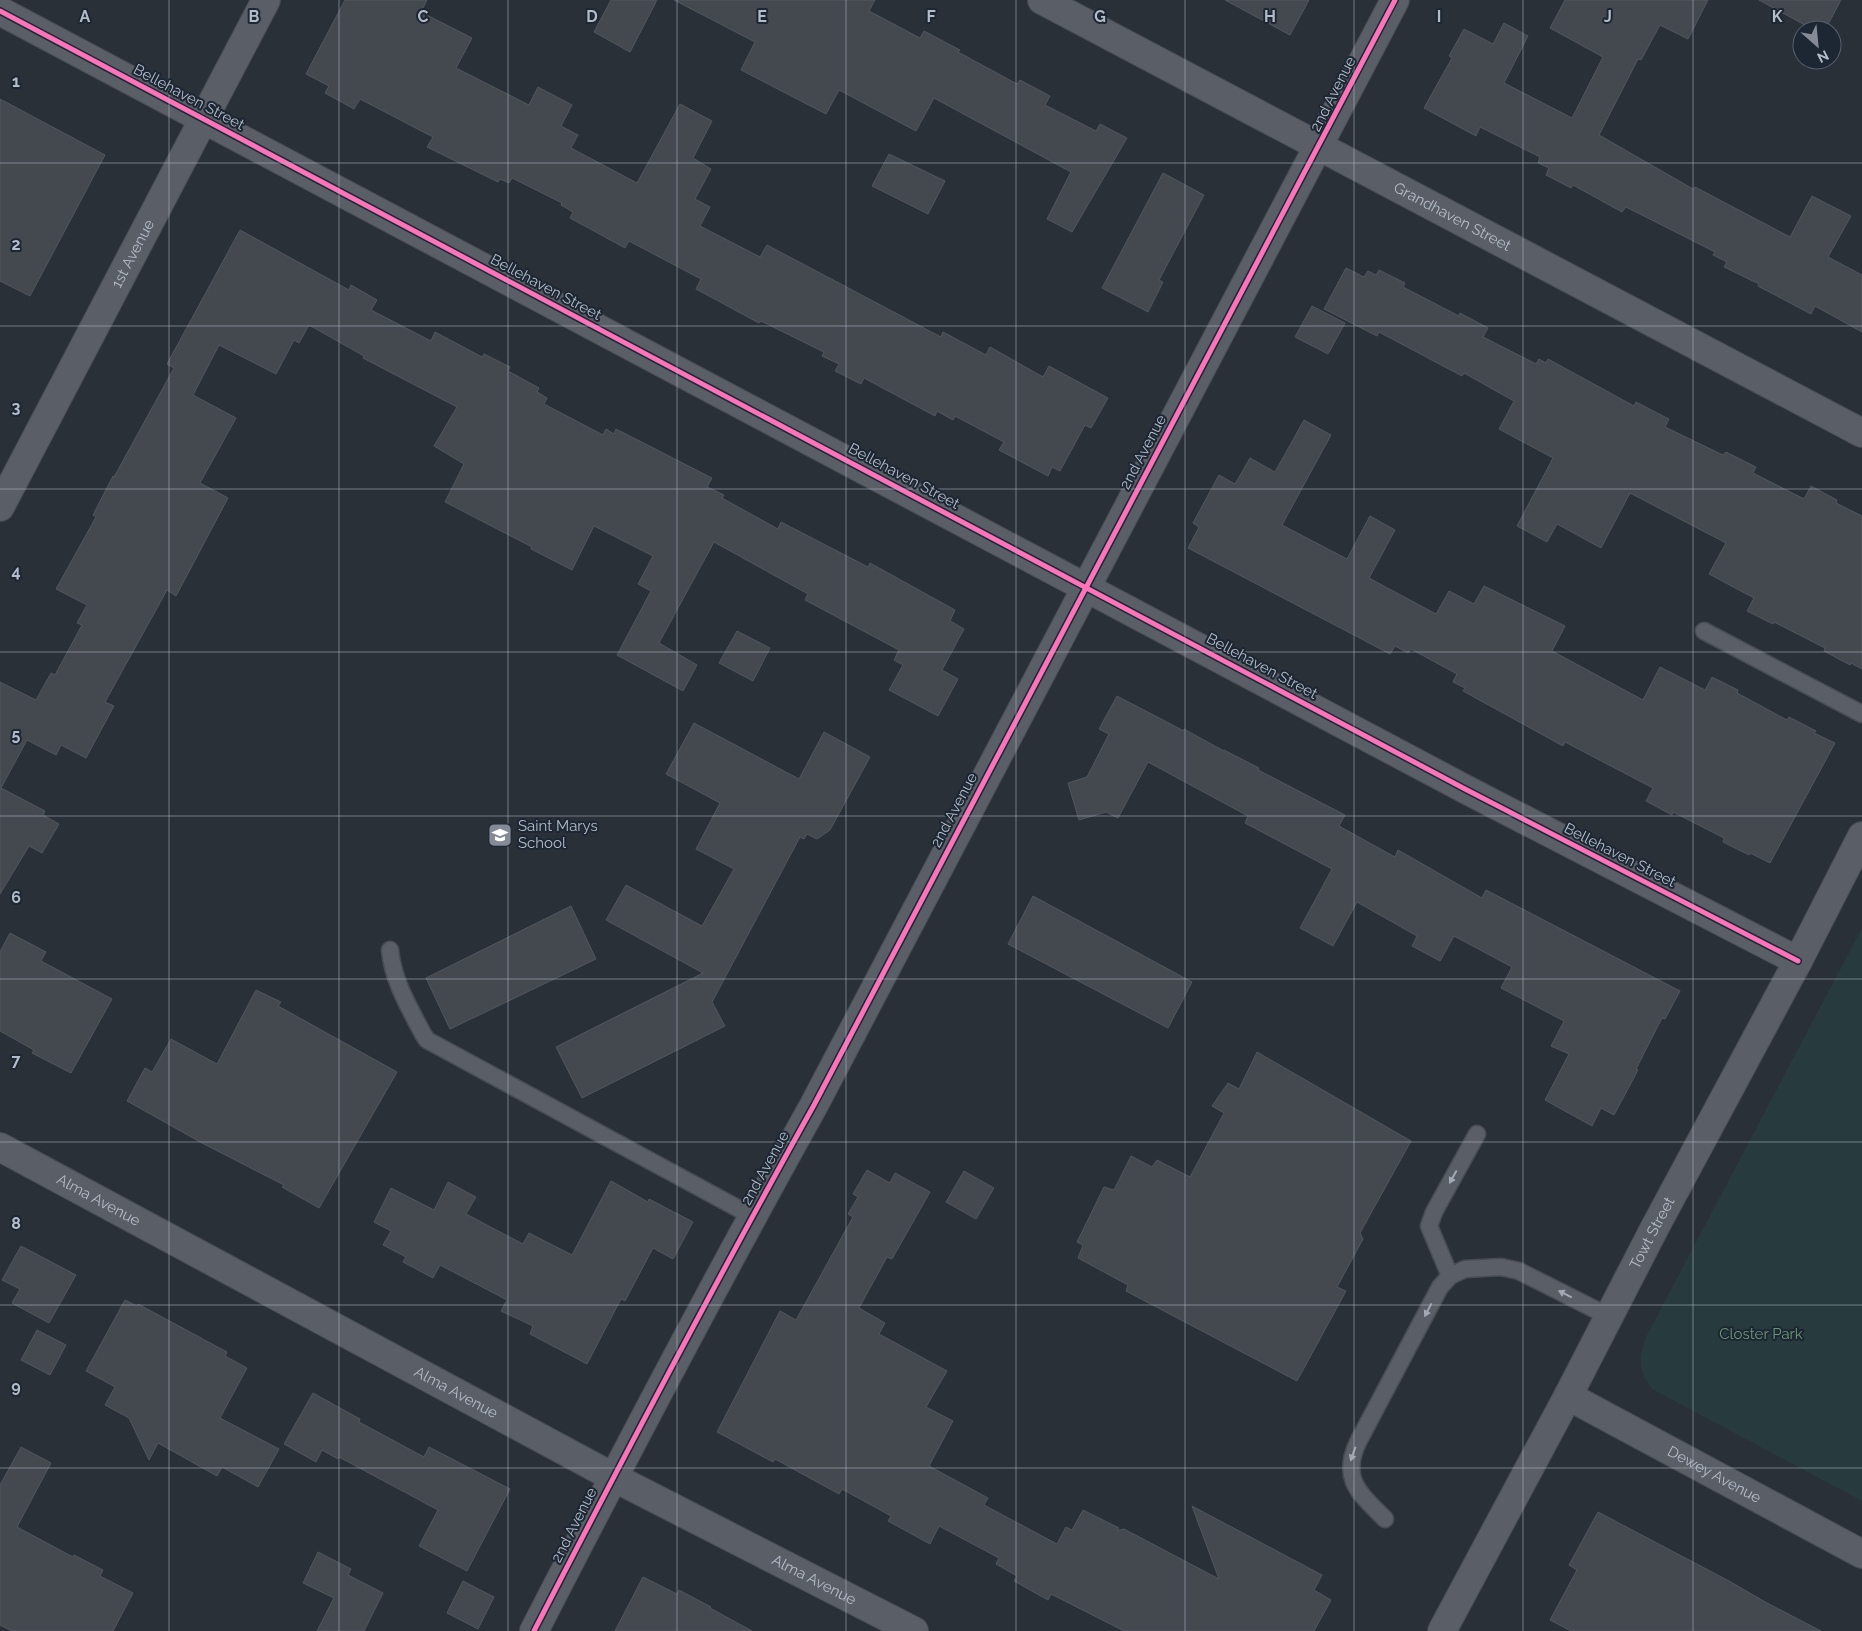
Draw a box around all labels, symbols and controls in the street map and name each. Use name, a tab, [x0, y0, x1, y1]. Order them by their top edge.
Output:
text: A	[80, 7, 91, 26]
text: B	[249, 7, 260, 26]
text: C	[418, 7, 429, 26]
text: D	[586, 7, 598, 26]
text: E	[757, 7, 767, 26]
text: F	[926, 7, 936, 26]
text: G	[1094, 7, 1106, 26]
text: H	[1264, 7, 1276, 26]
text: I	[1437, 7, 1441, 26]
text: J	[1604, 7, 1612, 26]
text: K	[1772, 7, 1783, 26]
north arrow	[1792, 20, 1842, 70]
text: N	[1815, 47, 1831, 66]
street label: 2nd Avenue	[1306, 53, 1360, 135]
street label: Bellehaven Street	[130, 60, 248, 134]
text: 1	[12, 72, 20, 91]
street label: Grandhaven Street	[1391, 178, 1514, 255]
street label: 1st Avenue	[108, 216, 158, 291]
text: 2	[11, 235, 21, 254]
street label: Bellehaven Street	[487, 250, 605, 324]
text: 3	[12, 398, 21, 417]
street label: 2nd Avenue	[1116, 411, 1170, 492]
street label: Bellehaven Street	[845, 439, 963, 513]
text: 4	[11, 562, 21, 581]
street label: Bellehaven Street	[1203, 629, 1321, 703]
text: 5	[12, 725, 21, 744]
street label: 2nd Avenue	[927, 769, 981, 850]
place label: Saint Marys School	[518, 817, 598, 852]
street label: Bellehaven Street	[1561, 819, 1679, 891]
school or university icon: Saint Marys School	[487, 822, 513, 848]
text: 6	[11, 888, 21, 907]
text: 7	[12, 1051, 21, 1070]
street label: 2nd Avenue	[737, 1128, 793, 1208]
street label: Alma Avenue	[54, 1170, 144, 1230]
one-way arrow	[1449, 1170, 1458, 1184]
street label: Towt Street	[1626, 1194, 1678, 1272]
text: 8	[11, 1214, 21, 1233]
one-way arrow	[1557, 1290, 1572, 1298]
one-way arrow	[1424, 1303, 1433, 1316]
park label: Closter Park	[1719, 1325, 1803, 1343]
street label: Alma Avenue	[411, 1363, 501, 1422]
text: 9	[11, 1377, 21, 1396]
street label: Dewey Avenue	[1664, 1442, 1764, 1507]
one-way arrow	[1349, 1446, 1356, 1461]
street label: 2nd Avenue	[547, 1484, 601, 1566]
street label: Alma Avenue	[769, 1551, 859, 1609]

